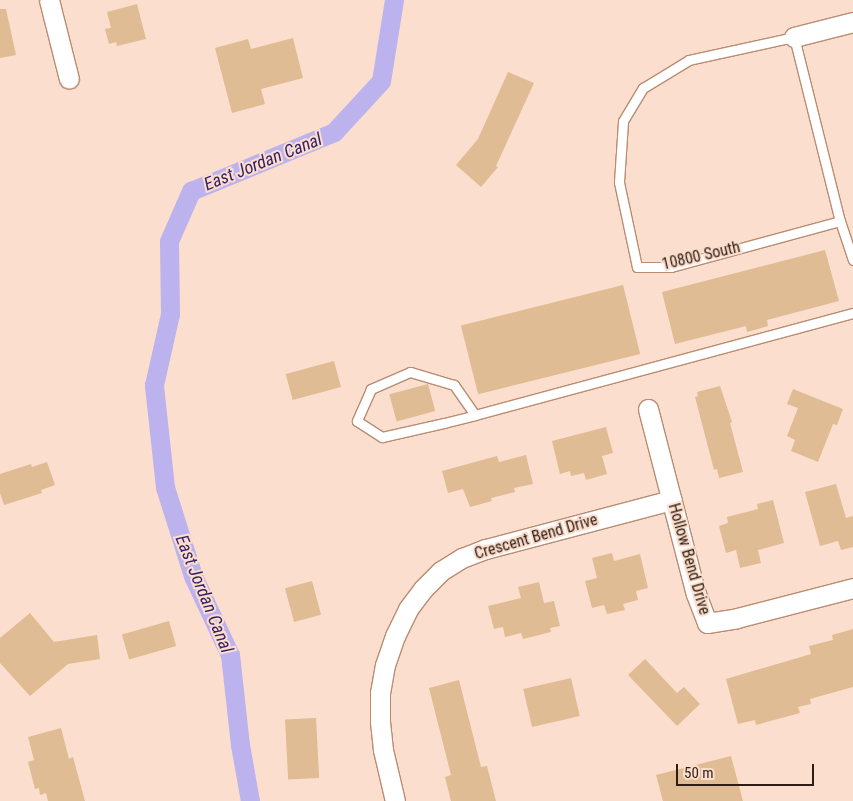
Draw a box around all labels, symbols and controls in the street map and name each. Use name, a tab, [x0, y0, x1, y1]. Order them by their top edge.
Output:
water label: East Jordan Canal	[201, 129, 325, 195]
street label: 10800 South	[660, 238, 742, 274]
street label: Hollow Bend Drive	[664, 501, 714, 617]
street label: Crescent Bend Drive	[472, 510, 600, 564]
water label: East Jordan Canal	[171, 532, 237, 656]
scale bar	[678, 754, 816, 786]
text: 50 m	[684, 764, 714, 782]

